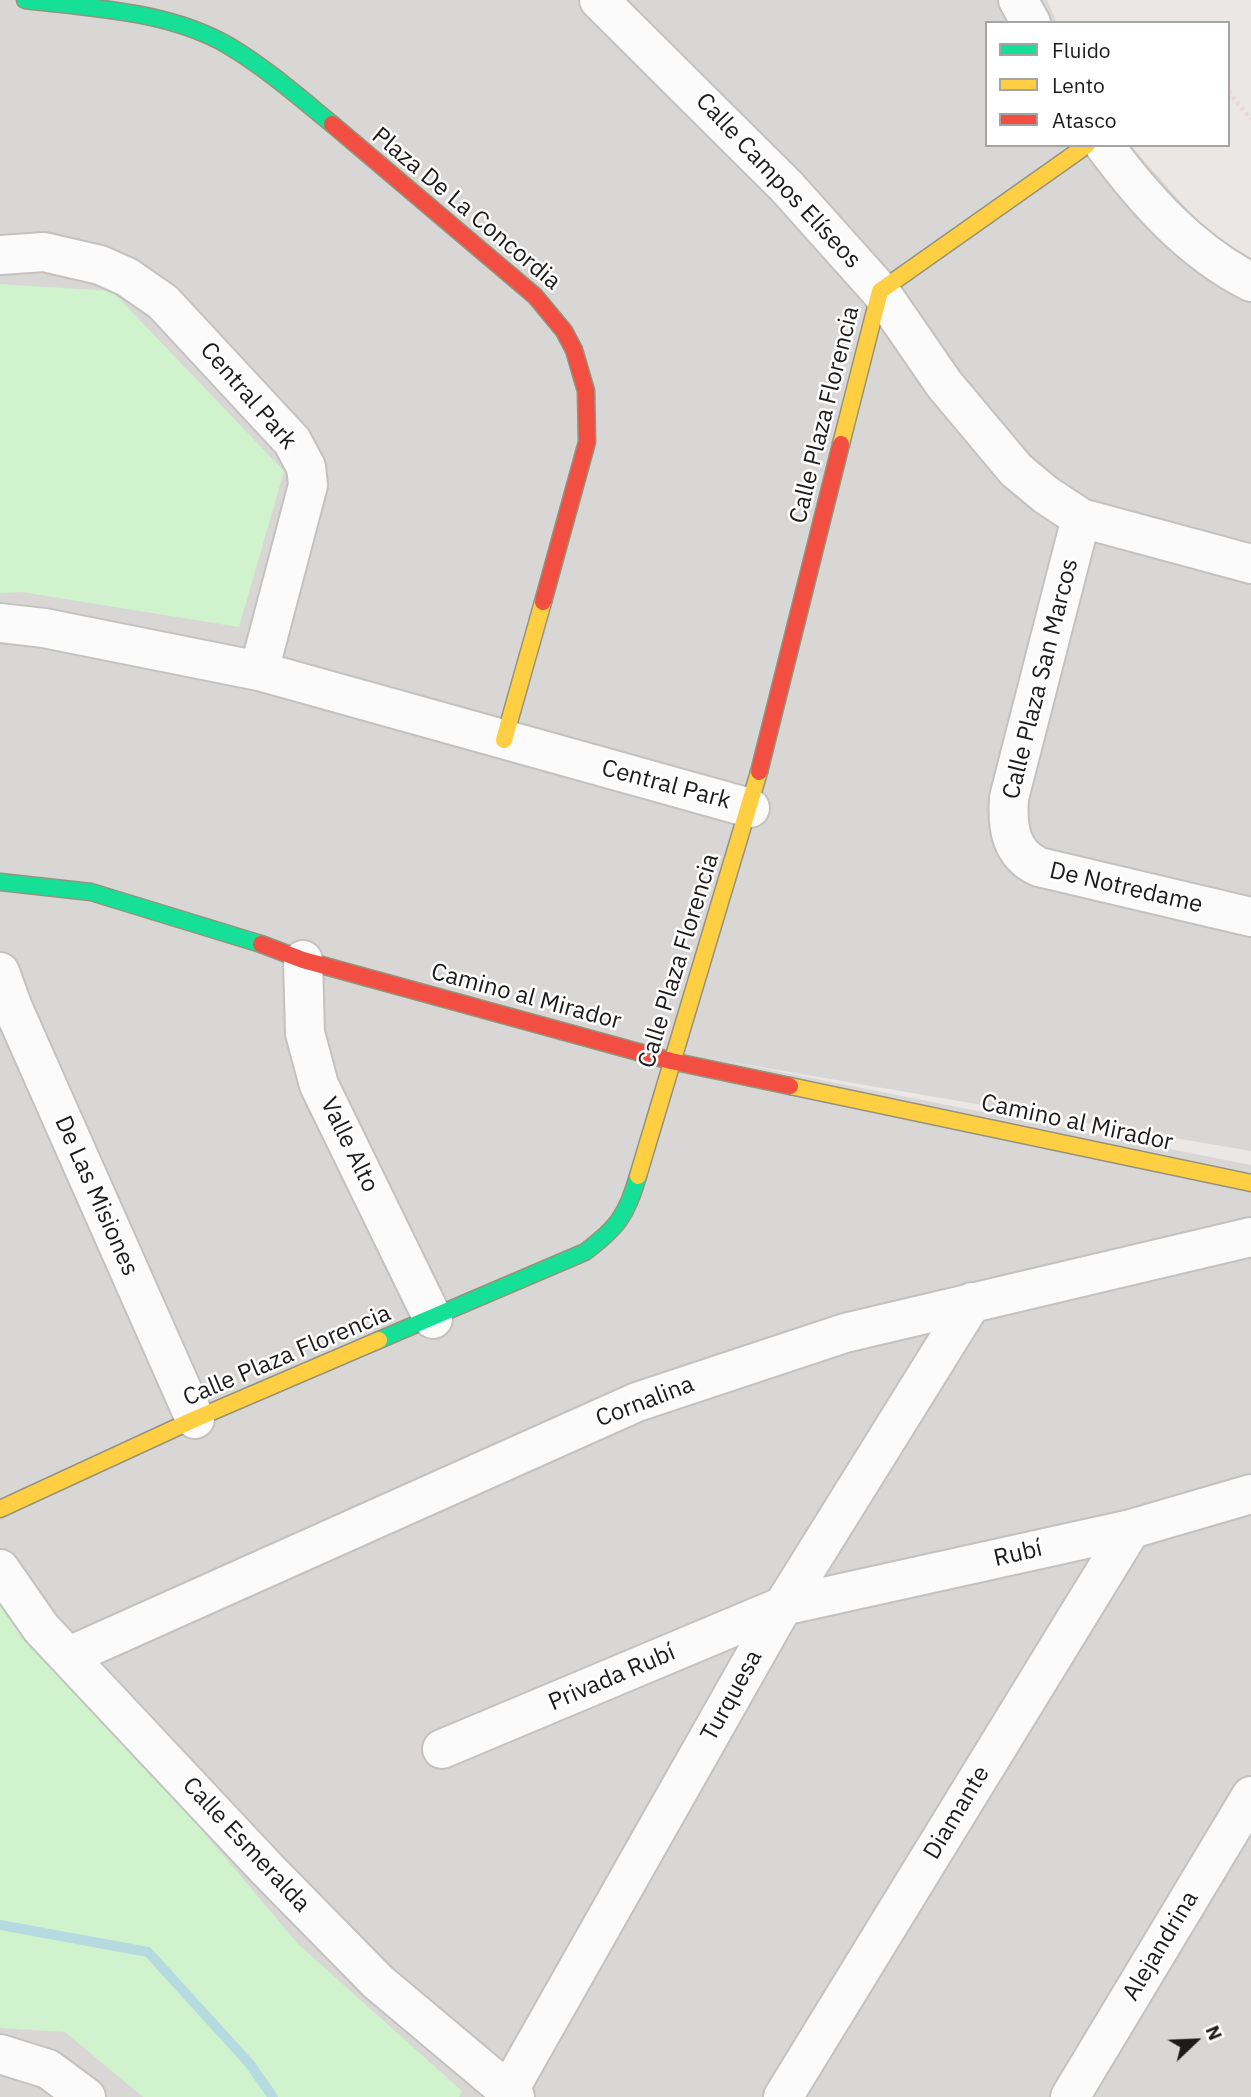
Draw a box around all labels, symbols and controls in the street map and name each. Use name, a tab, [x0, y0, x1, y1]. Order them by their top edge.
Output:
legend	[985, 21, 1230, 147]
text: Fluido	[1052, 36, 1111, 64]
text: Lento	[1052, 71, 1105, 99]
street label: Calle Campos Elíseos	[689, 87, 867, 275]
text: Atasco	[1052, 106, 1116, 134]
street label: Plaza De La Concordia	[366, 122, 566, 296]
street label: Calle Plaza Florencia	[784, 303, 866, 527]
street label: Central Park	[194, 337, 302, 455]
street label: Calle Plaza San Marcos	[997, 556, 1085, 802]
street label: Central Park	[598, 754, 734, 816]
street label: Calle Plaza Florencia	[633, 850, 725, 1072]
street label: De Notredame	[1047, 856, 1205, 920]
street label: Camino al Mirador	[428, 958, 624, 1036]
street label: Camino al Mirador	[978, 1089, 1176, 1157]
street label: Valle Alto	[314, 1093, 384, 1197]
street label: De Las Misiones	[48, 1111, 144, 1281]
street label: Calle Plaza Florencia	[179, 1299, 395, 1413]
street label: Cornalina	[592, 1370, 698, 1434]
street label: Rubí	[991, 1534, 1045, 1574]
street label: Privada Rubí	[544, 1638, 680, 1718]
street label: Turquesa	[695, 1645, 769, 1747]
street label: Diamante	[918, 1761, 996, 1865]
street label: Calle Esmeralda	[176, 1772, 316, 1918]
street label: Alejandrina	[1117, 1886, 1205, 2006]
north arrow	[1160, 2006, 1230, 2076]
text: N	[1201, 2022, 1228, 2044]

